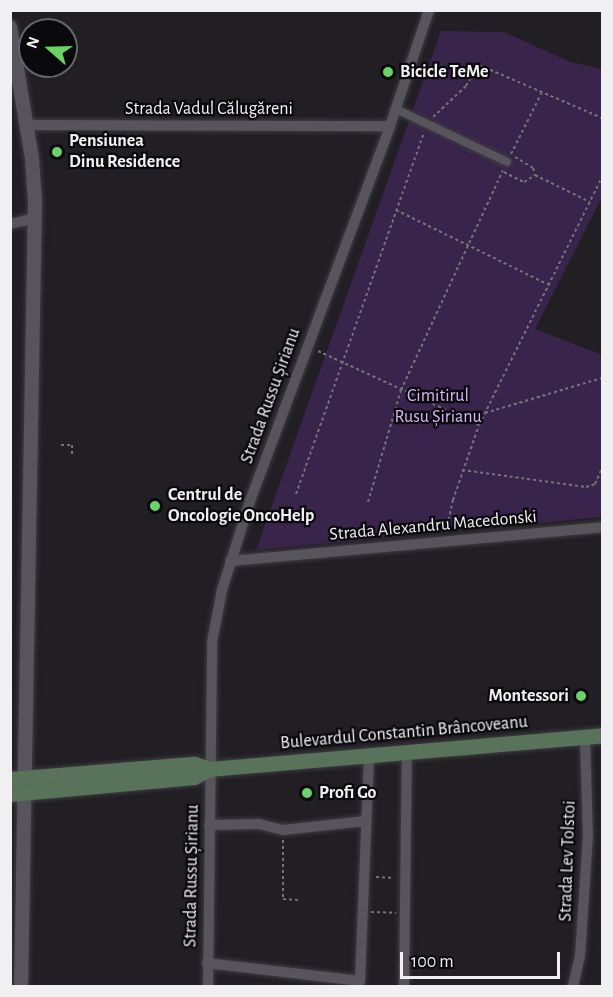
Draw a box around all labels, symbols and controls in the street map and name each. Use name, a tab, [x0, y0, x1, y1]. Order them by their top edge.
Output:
north arrow	[18, 18, 78, 78]
text: N	[24, 35, 42, 50]
place label: Bicicle TeMe	[400, 61, 489, 83]
marker: Bicicle TeMe	[381, 65, 395, 79]
street label: Strada Vadul Călugăreni	[125, 98, 293, 120]
place label: Pensiunea Dinu Residence	[69, 131, 180, 174]
marker: Pensiunea Dinu Residence	[50, 145, 64, 159]
street label: Strada Russu Șirianu	[236, 325, 306, 467]
park label: Cimitirul Rusu Șirianu	[394, 386, 482, 428]
place label: Centrul de Oncologie OncoHelp	[168, 485, 314, 528]
marker: Centrul de Oncologie OncoHelp	[146, 497, 164, 515]
street label: Strada Alexandru Macedonski	[328, 506, 538, 546]
place label: Montessori	[489, 685, 569, 707]
marker: Montessori	[574, 689, 588, 703]
street label: Bulevardul Constantin Brâncoveanu	[279, 711, 529, 755]
place label: Profi Go	[319, 782, 377, 804]
marker: Profi Go	[300, 786, 314, 800]
street label: Strada Lev Tolstoi	[555, 800, 581, 922]
street label: Strada Russu Șirianu	[180, 804, 204, 948]
scale bar	[403, 940, 564, 978]
text: 100 m	[411, 953, 454, 971]

